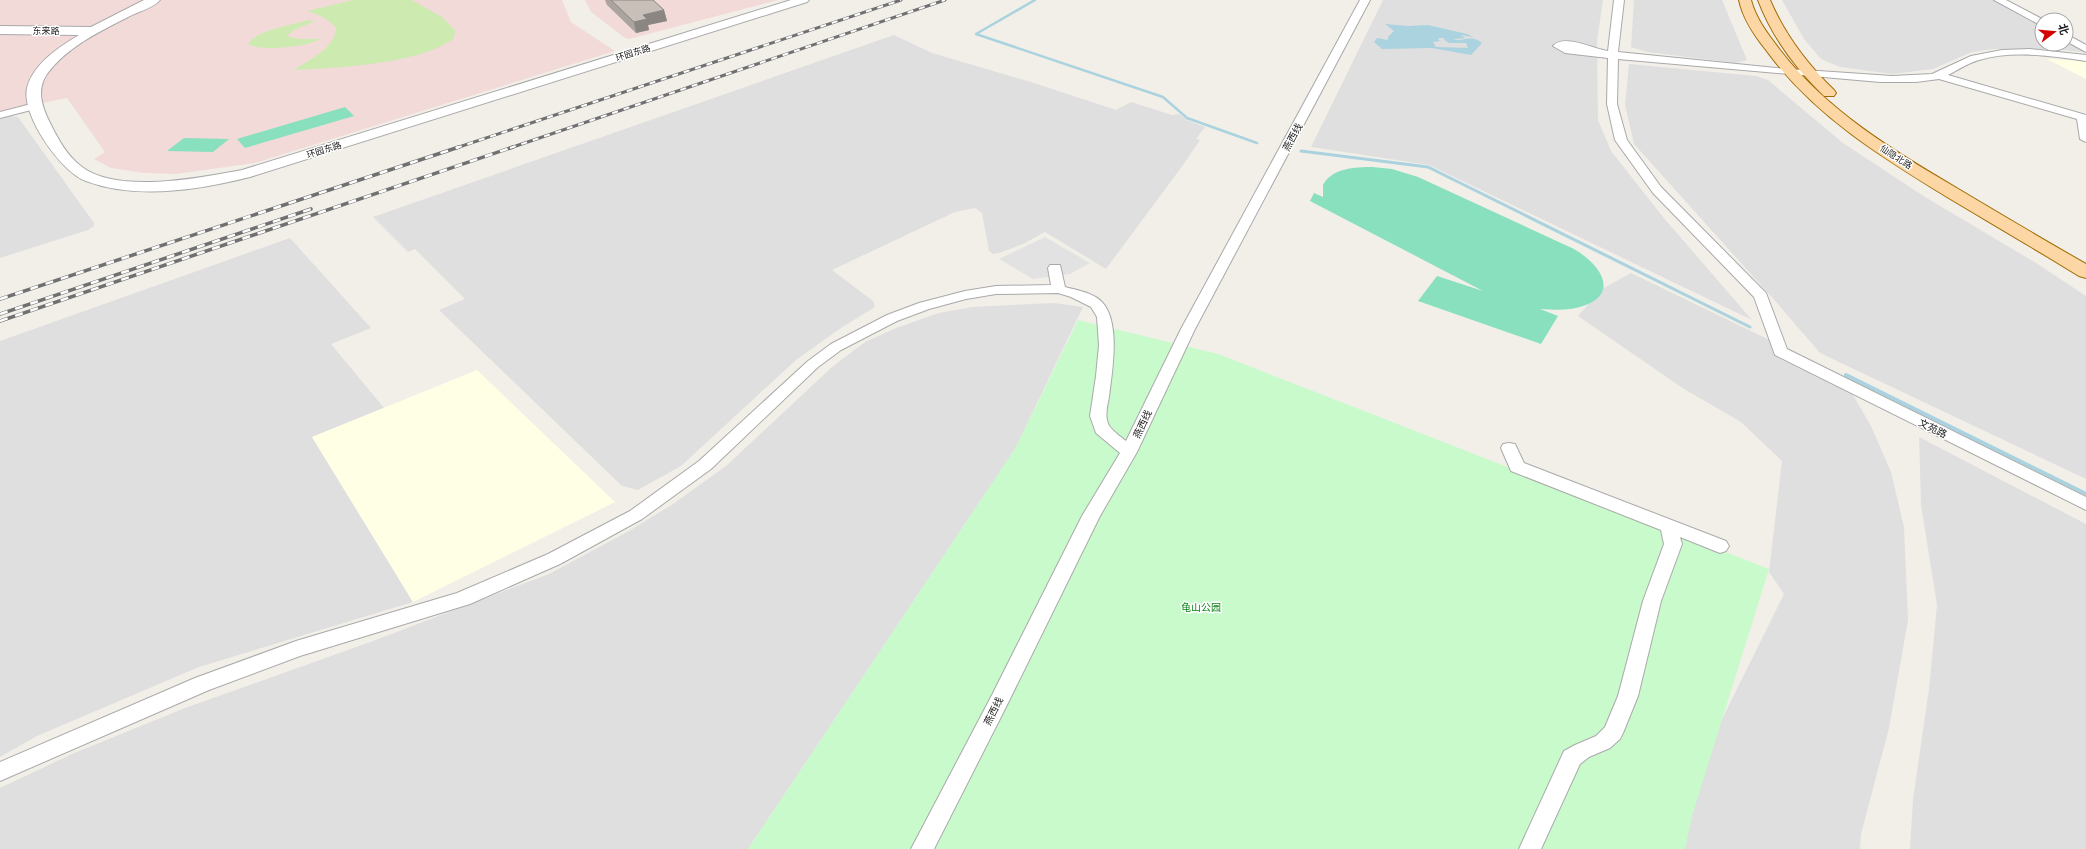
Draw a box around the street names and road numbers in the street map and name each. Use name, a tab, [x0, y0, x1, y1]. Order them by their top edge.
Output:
street label: 东来路	[32, 25, 60, 37]
street label: 环园东路	[614, 42, 652, 64]
street label: 燕西线	[1280, 121, 1305, 154]
street label: 环园东路	[305, 139, 343, 161]
street label: 仙隐北路	[1878, 142, 1914, 172]
street label: 燕西线	[1130, 408, 1155, 441]
street label: 文苑路	[1916, 416, 1949, 441]
street label: 燕西线	[981, 695, 1006, 728]

